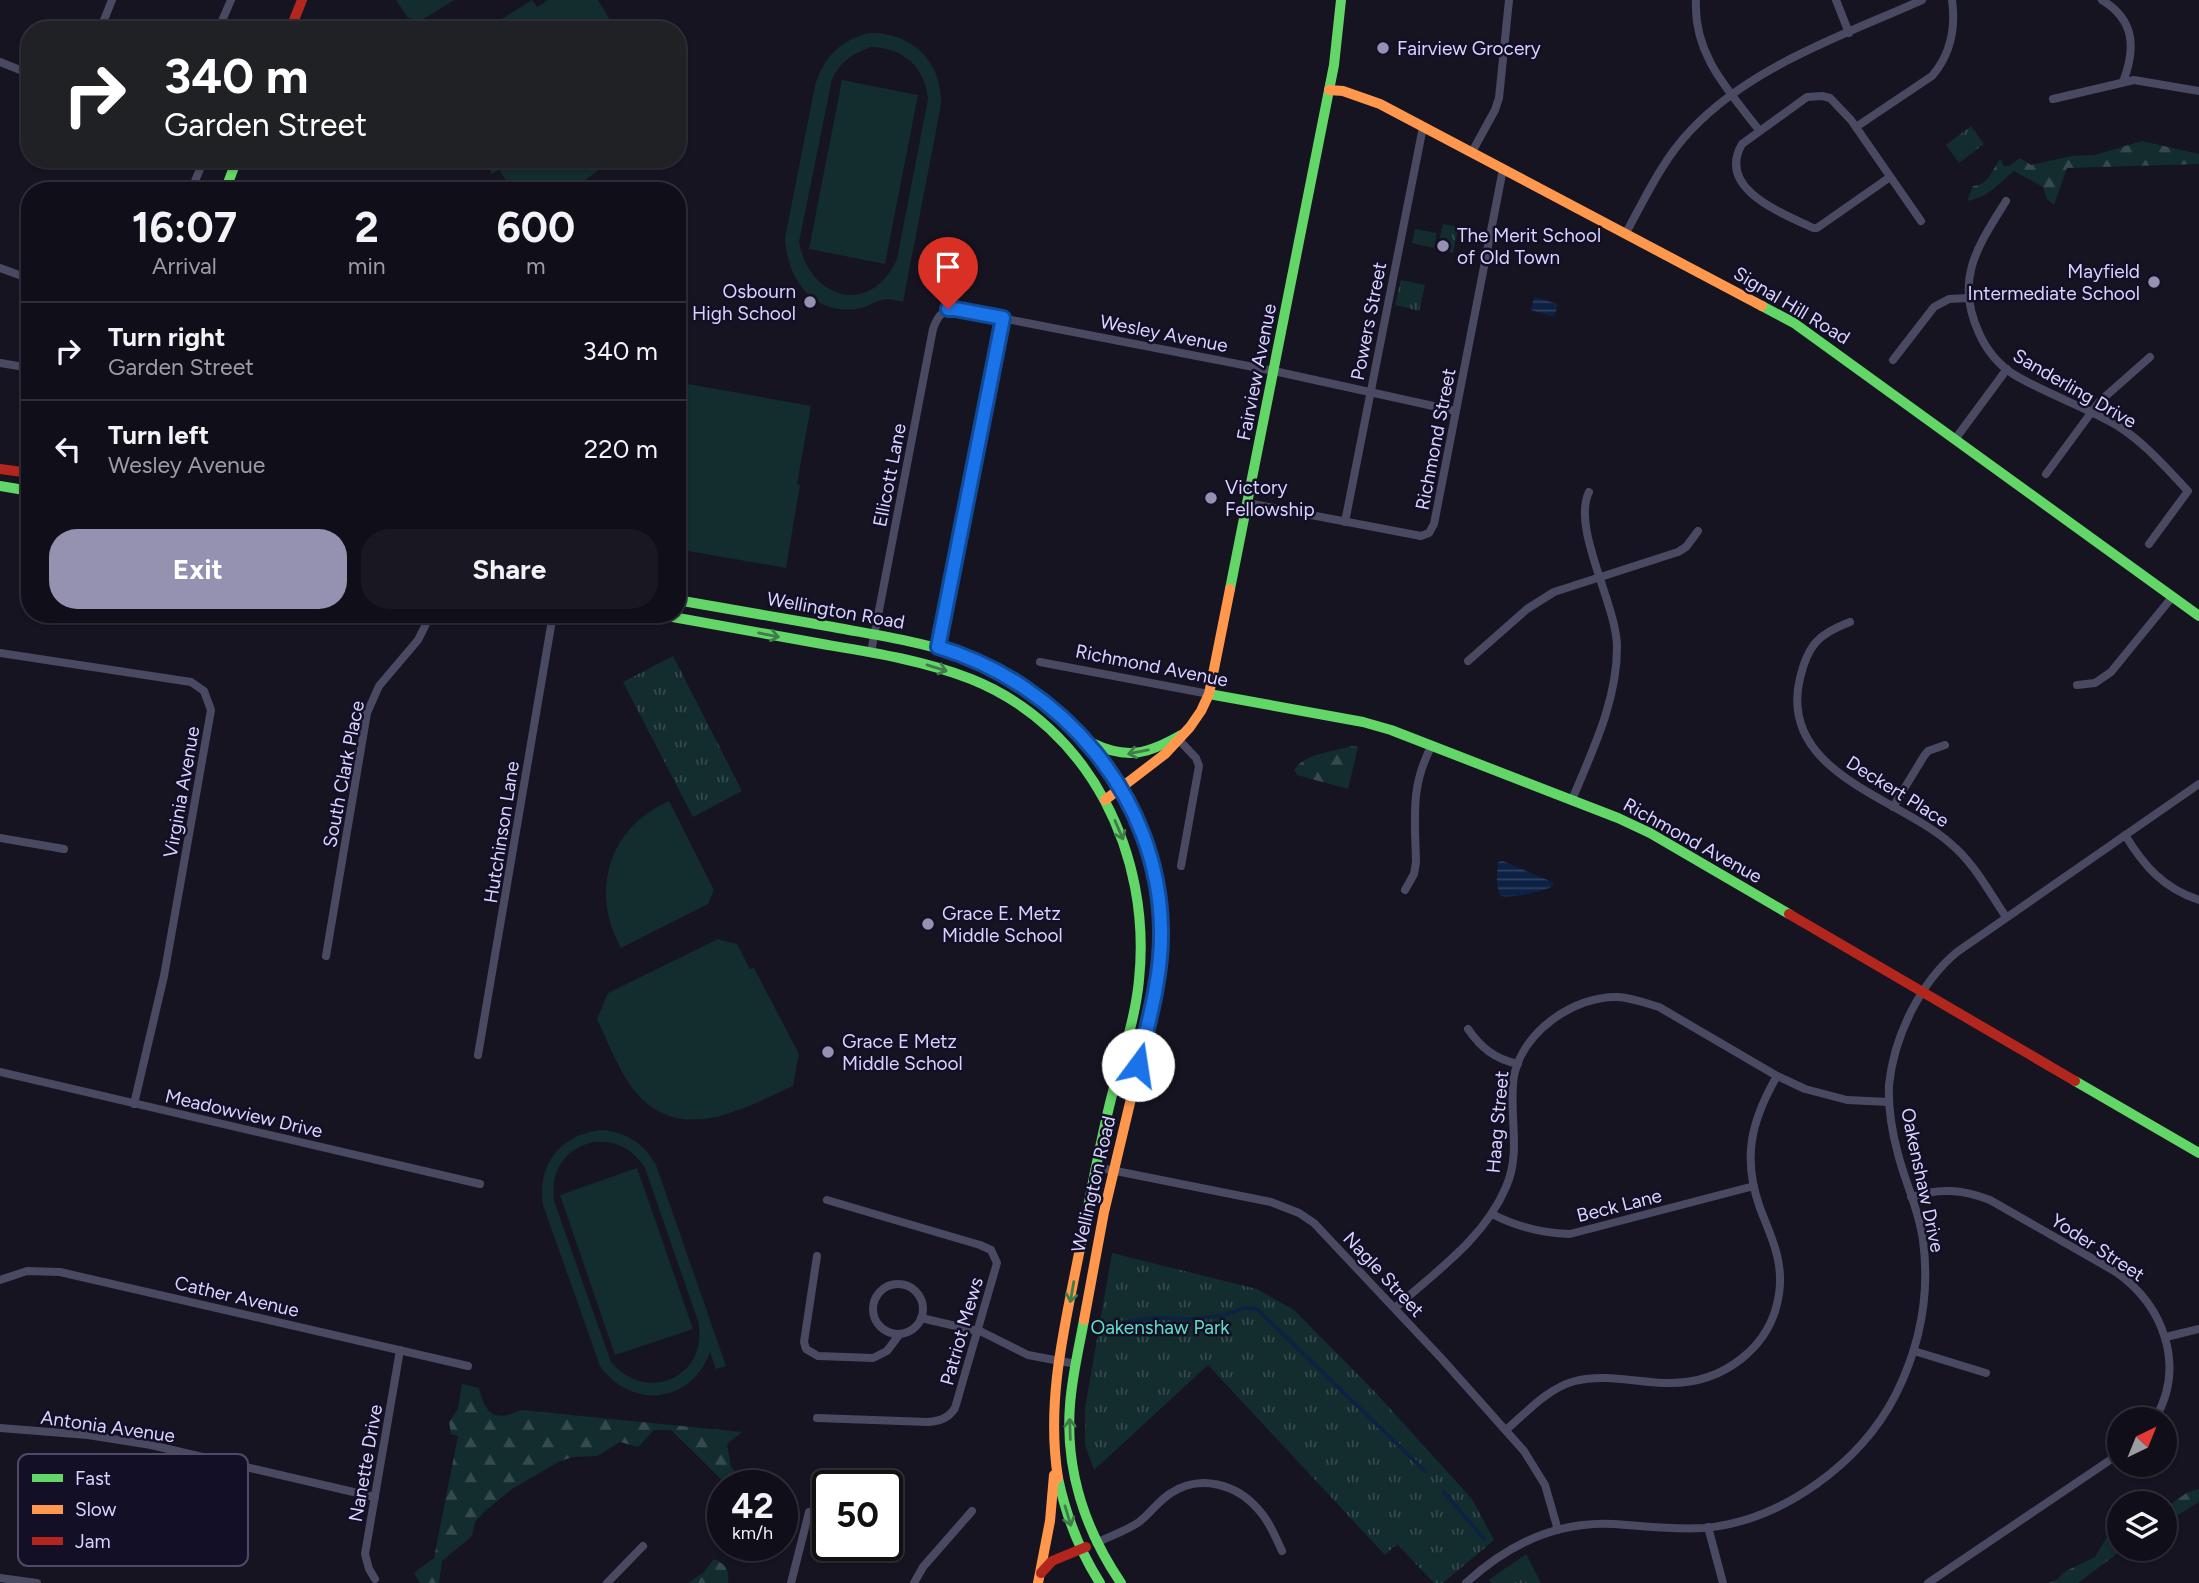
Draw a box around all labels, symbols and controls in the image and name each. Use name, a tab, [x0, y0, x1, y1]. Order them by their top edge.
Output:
place label: Fairview Grocery	[1397, 37, 1541, 60]
marker: Fairview Grocery	[1375, 40, 1391, 56]
text: 340 m	[164, 46, 308, 105]
icon: right	[49, 49, 140, 140]
text: Garden Street	[164, 106, 367, 144]
text: 16:07	[132, 202, 237, 253]
text: 2	[355, 202, 379, 253]
text: 600	[496, 202, 575, 253]
place label: The Merit School of Old Town	[1457, 224, 1601, 269]
pin	[918, 237, 978, 309]
marker: The Merit School of Old Town	[1435, 238, 1451, 254]
icon: arrive	[929, 248, 967, 286]
text: Arrival	[152, 252, 217, 280]
text: min	[348, 252, 386, 280]
text: m	[526, 252, 546, 280]
street label: Powers Street	[1346, 260, 1391, 382]
place label: Mayfield Intermediate School	[1968, 260, 2140, 305]
street label: Signal Hill Road	[1729, 262, 1854, 349]
marker: Mayfield Intermediate School	[2146, 274, 2162, 290]
place label: Osbourn High School	[692, 280, 796, 325]
marker: Osbourn High School	[802, 294, 818, 310]
street label: Fairview Avenue	[1232, 302, 1281, 443]
street label: Wesley Avenue	[1098, 310, 1230, 357]
text: Turn right	[108, 321, 225, 353]
icon: right	[49, 332, 87, 370]
text: 340 m	[582, 335, 658, 367]
street label: Sanderling Drive	[2009, 344, 2141, 433]
text: Garden Street	[108, 353, 254, 381]
street label: Richmond Street	[1410, 366, 1461, 512]
text: Turn left	[108, 419, 209, 451]
street label: Ellicott Lane	[868, 421, 911, 529]
icon: left	[49, 430, 87, 468]
text: 220 m	[584, 433, 658, 465]
text: Wesley Avenue	[108, 451, 265, 479]
place label: Victory Fellowship	[1225, 476, 1315, 521]
marker: Victory Fellowship	[1203, 490, 1219, 506]
button: Exit	[49, 529, 347, 609]
button: Share	[361, 529, 658, 609]
street label: Wellington Road	[765, 587, 907, 634]
one-way arrow	[757, 629, 780, 642]
street label: Richmond Avenue	[1074, 639, 1230, 692]
one-way arrow	[926, 662, 948, 675]
street label: South Clark Place	[318, 699, 369, 850]
street label: Virginia Avenue	[159, 725, 204, 860]
one-way arrow	[1127, 746, 1150, 760]
street label: Deckert Place	[1842, 751, 1953, 832]
street label: Hutchinson Lane	[479, 759, 524, 905]
street label: Richmond Avenue	[1619, 793, 1766, 888]
one-way arrow	[1113, 818, 1126, 840]
place label: Grace E. Metz Middle School	[942, 902, 1063, 947]
marker: Grace E. Metz Middle School	[920, 916, 936, 932]
position arrow	[1101, 1028, 1175, 1102]
place label: Grace E Metz Middle School	[842, 1030, 963, 1075]
marker: Grace E Metz Middle School	[820, 1044, 836, 1060]
street label: Haag Street	[1482, 1070, 1513, 1174]
street label: Meadowview Drive	[163, 1084, 325, 1143]
street label: Oakenshaw Drive	[1896, 1106, 1949, 1254]
street label: Wellington Road	[1067, 1114, 1120, 1255]
street label: Beck Lane	[1574, 1184, 1664, 1227]
street label: Yoder Street	[2047, 1209, 2149, 1286]
street label: Nagle Street	[1338, 1227, 1429, 1322]
street label: Cather Avenue	[172, 1271, 301, 1322]
street label: Patriot Mews	[935, 1274, 988, 1388]
one-way arrow	[1065, 1280, 1078, 1303]
park label: Oakenshaw Park	[1090, 1316, 1230, 1339]
street label: Nanette Drive	[344, 1403, 387, 1524]
street label: Antonia Avenue	[39, 1406, 177, 1447]
north arrow	[2107, 1407, 2177, 1477]
map controls	[2107, 1407, 2177, 1561]
one-way arrow	[1064, 1418, 1077, 1441]
legend	[18, 1454, 248, 1566]
text: Fast	[75, 1467, 111, 1490]
speed limit sign: 50	[812, 1470, 903, 1561]
text: 42	[731, 1485, 774, 1527]
button: layers	[2107, 1491, 2177, 1561]
text: Slow	[75, 1498, 117, 1521]
one-way arrow	[1063, 1505, 1076, 1527]
text: km/h	[732, 1522, 773, 1544]
text: Jam	[75, 1530, 111, 1553]

